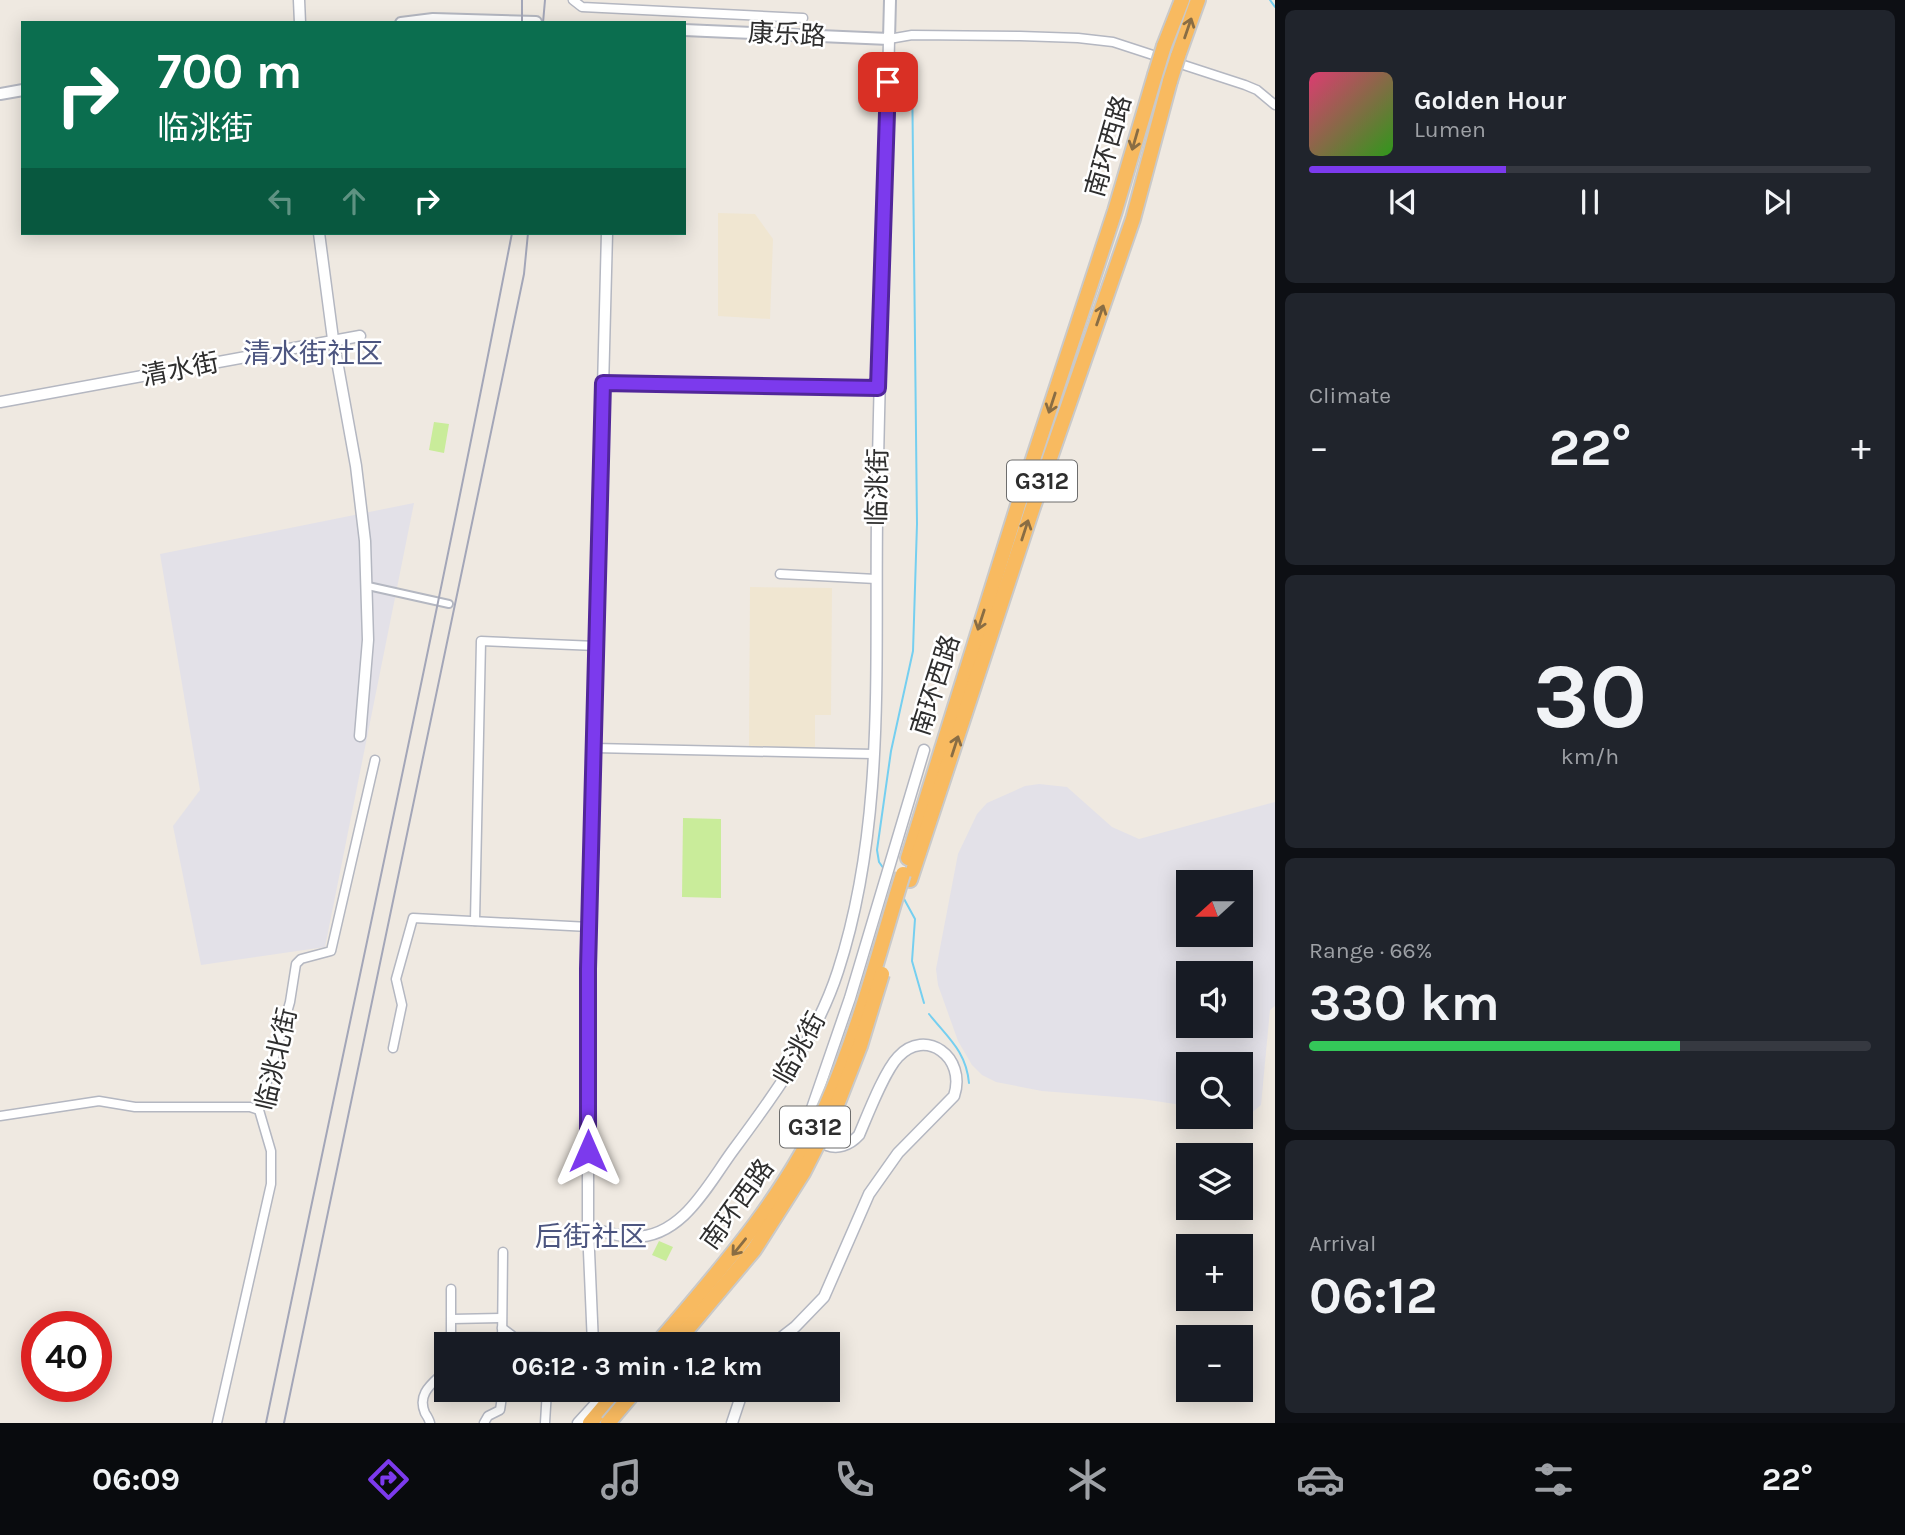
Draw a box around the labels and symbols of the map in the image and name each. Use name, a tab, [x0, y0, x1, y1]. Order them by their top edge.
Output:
street label: 康乐路	[747, 17, 827, 52]
one-way arrow	[1183, 17, 1195, 39]
pin	[858, 52, 918, 112]
street label: 南环西路	[1079, 92, 1138, 200]
one-way arrow	[1128, 129, 1141, 151]
one-way arrow	[1095, 304, 1107, 326]
district label: 清水街社区	[243, 337, 383, 370]
street label: 清水街	[139, 347, 221, 392]
one-way arrow	[1044, 392, 1057, 414]
street label: 临洮街	[861, 448, 894, 526]
road number: G312	[1007, 460, 1077, 502]
one-way arrow	[1020, 519, 1032, 541]
one-way arrow	[974, 609, 987, 631]
street label: 南环西路	[905, 631, 966, 739]
one-way arrow	[949, 735, 962, 757]
north arrow	[1176, 870, 1253, 947]
street label: 临洮北街	[250, 1005, 303, 1113]
street label: 临洮街	[767, 1007, 832, 1090]
road number: G312	[780, 1106, 850, 1148]
position arrow	[551, 1114, 625, 1188]
street label: 南环西路	[694, 1153, 781, 1255]
district label: 后街社区	[535, 1220, 647, 1253]
one-way arrow	[731, 1238, 747, 1256]
speed limit sign: 40	[21, 1311, 112, 1402]

